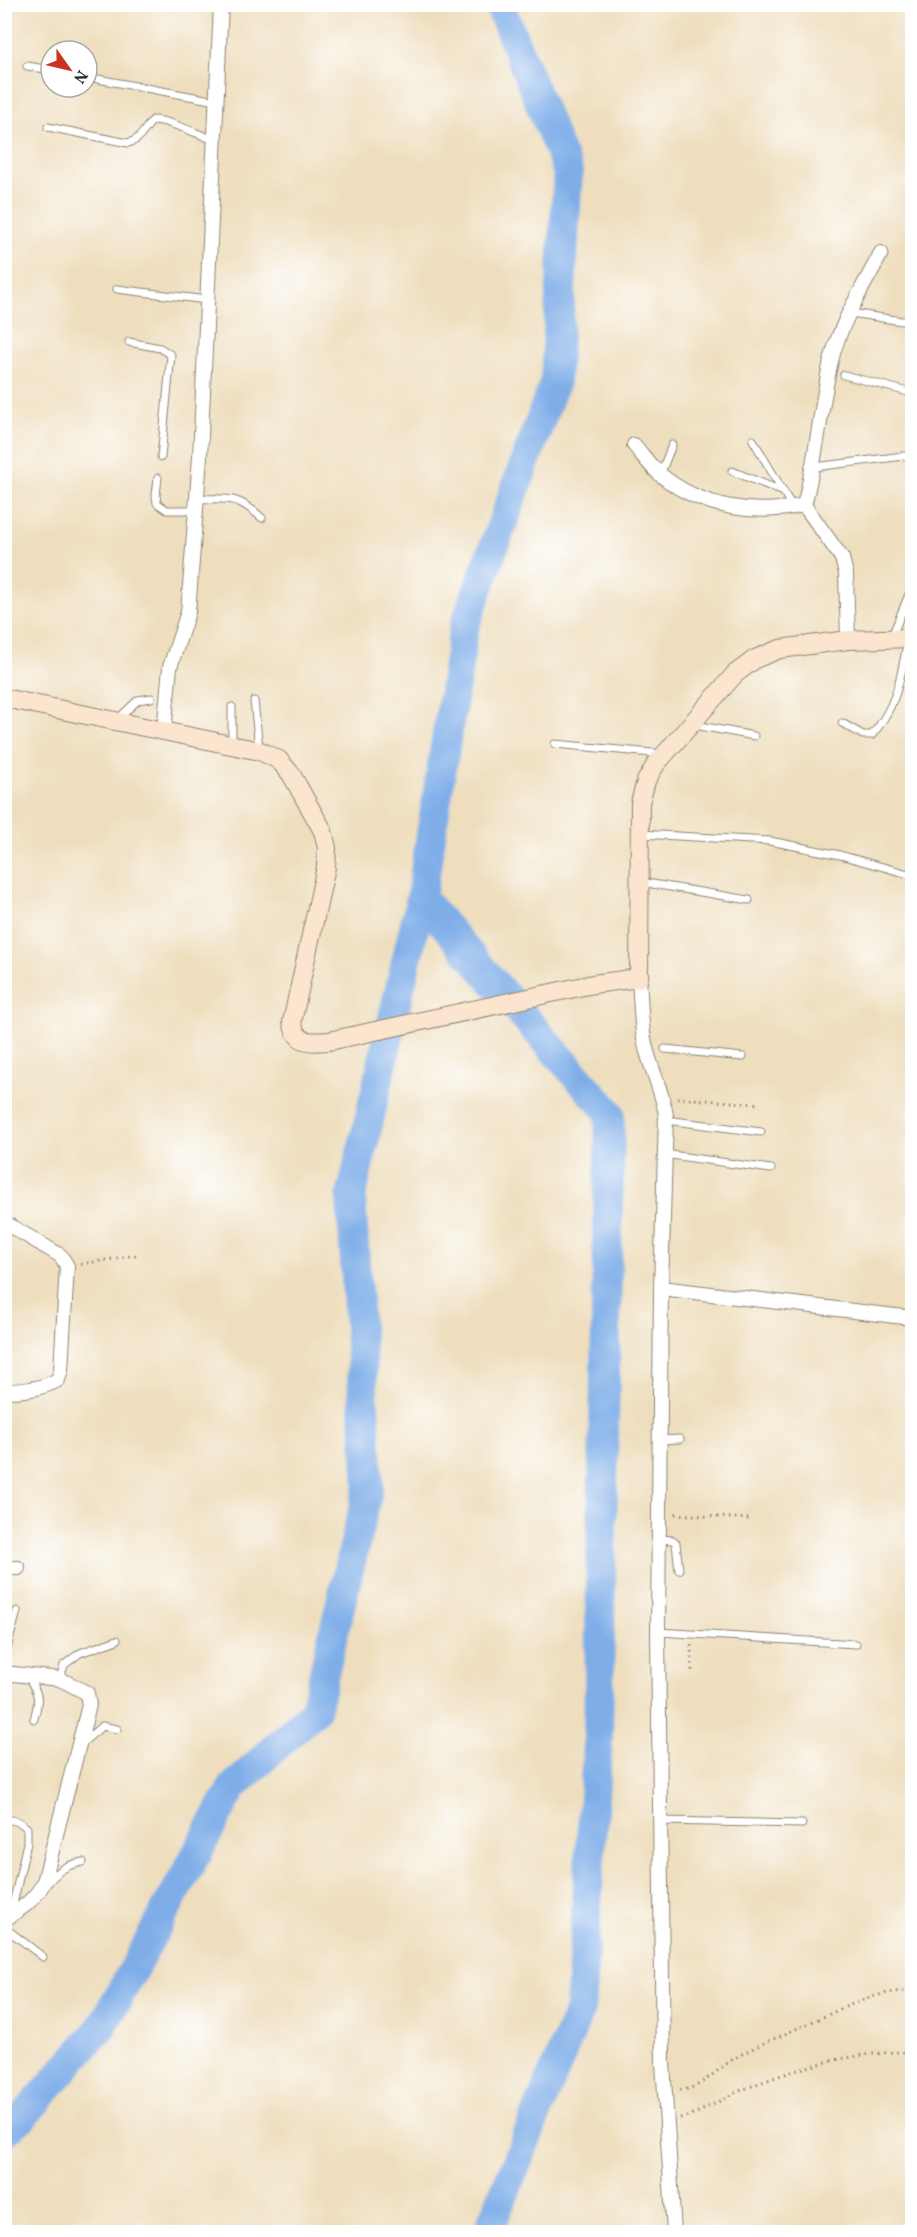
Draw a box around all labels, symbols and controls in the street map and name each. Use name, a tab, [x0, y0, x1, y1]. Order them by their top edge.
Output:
north arrow	[39, 39, 99, 99]
text: N	[67, 65, 92, 88]

